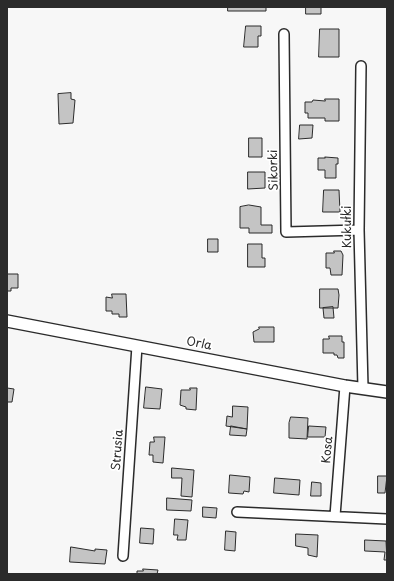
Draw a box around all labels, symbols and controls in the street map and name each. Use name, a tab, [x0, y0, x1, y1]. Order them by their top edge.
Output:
street label: Sikorki	[266, 149, 282, 191]
street label: Kukułki	[341, 206, 355, 248]
street label: Orla	[185, 334, 213, 354]
street label: Strusia	[109, 429, 127, 471]
street label: Kosa	[320, 436, 336, 464]

